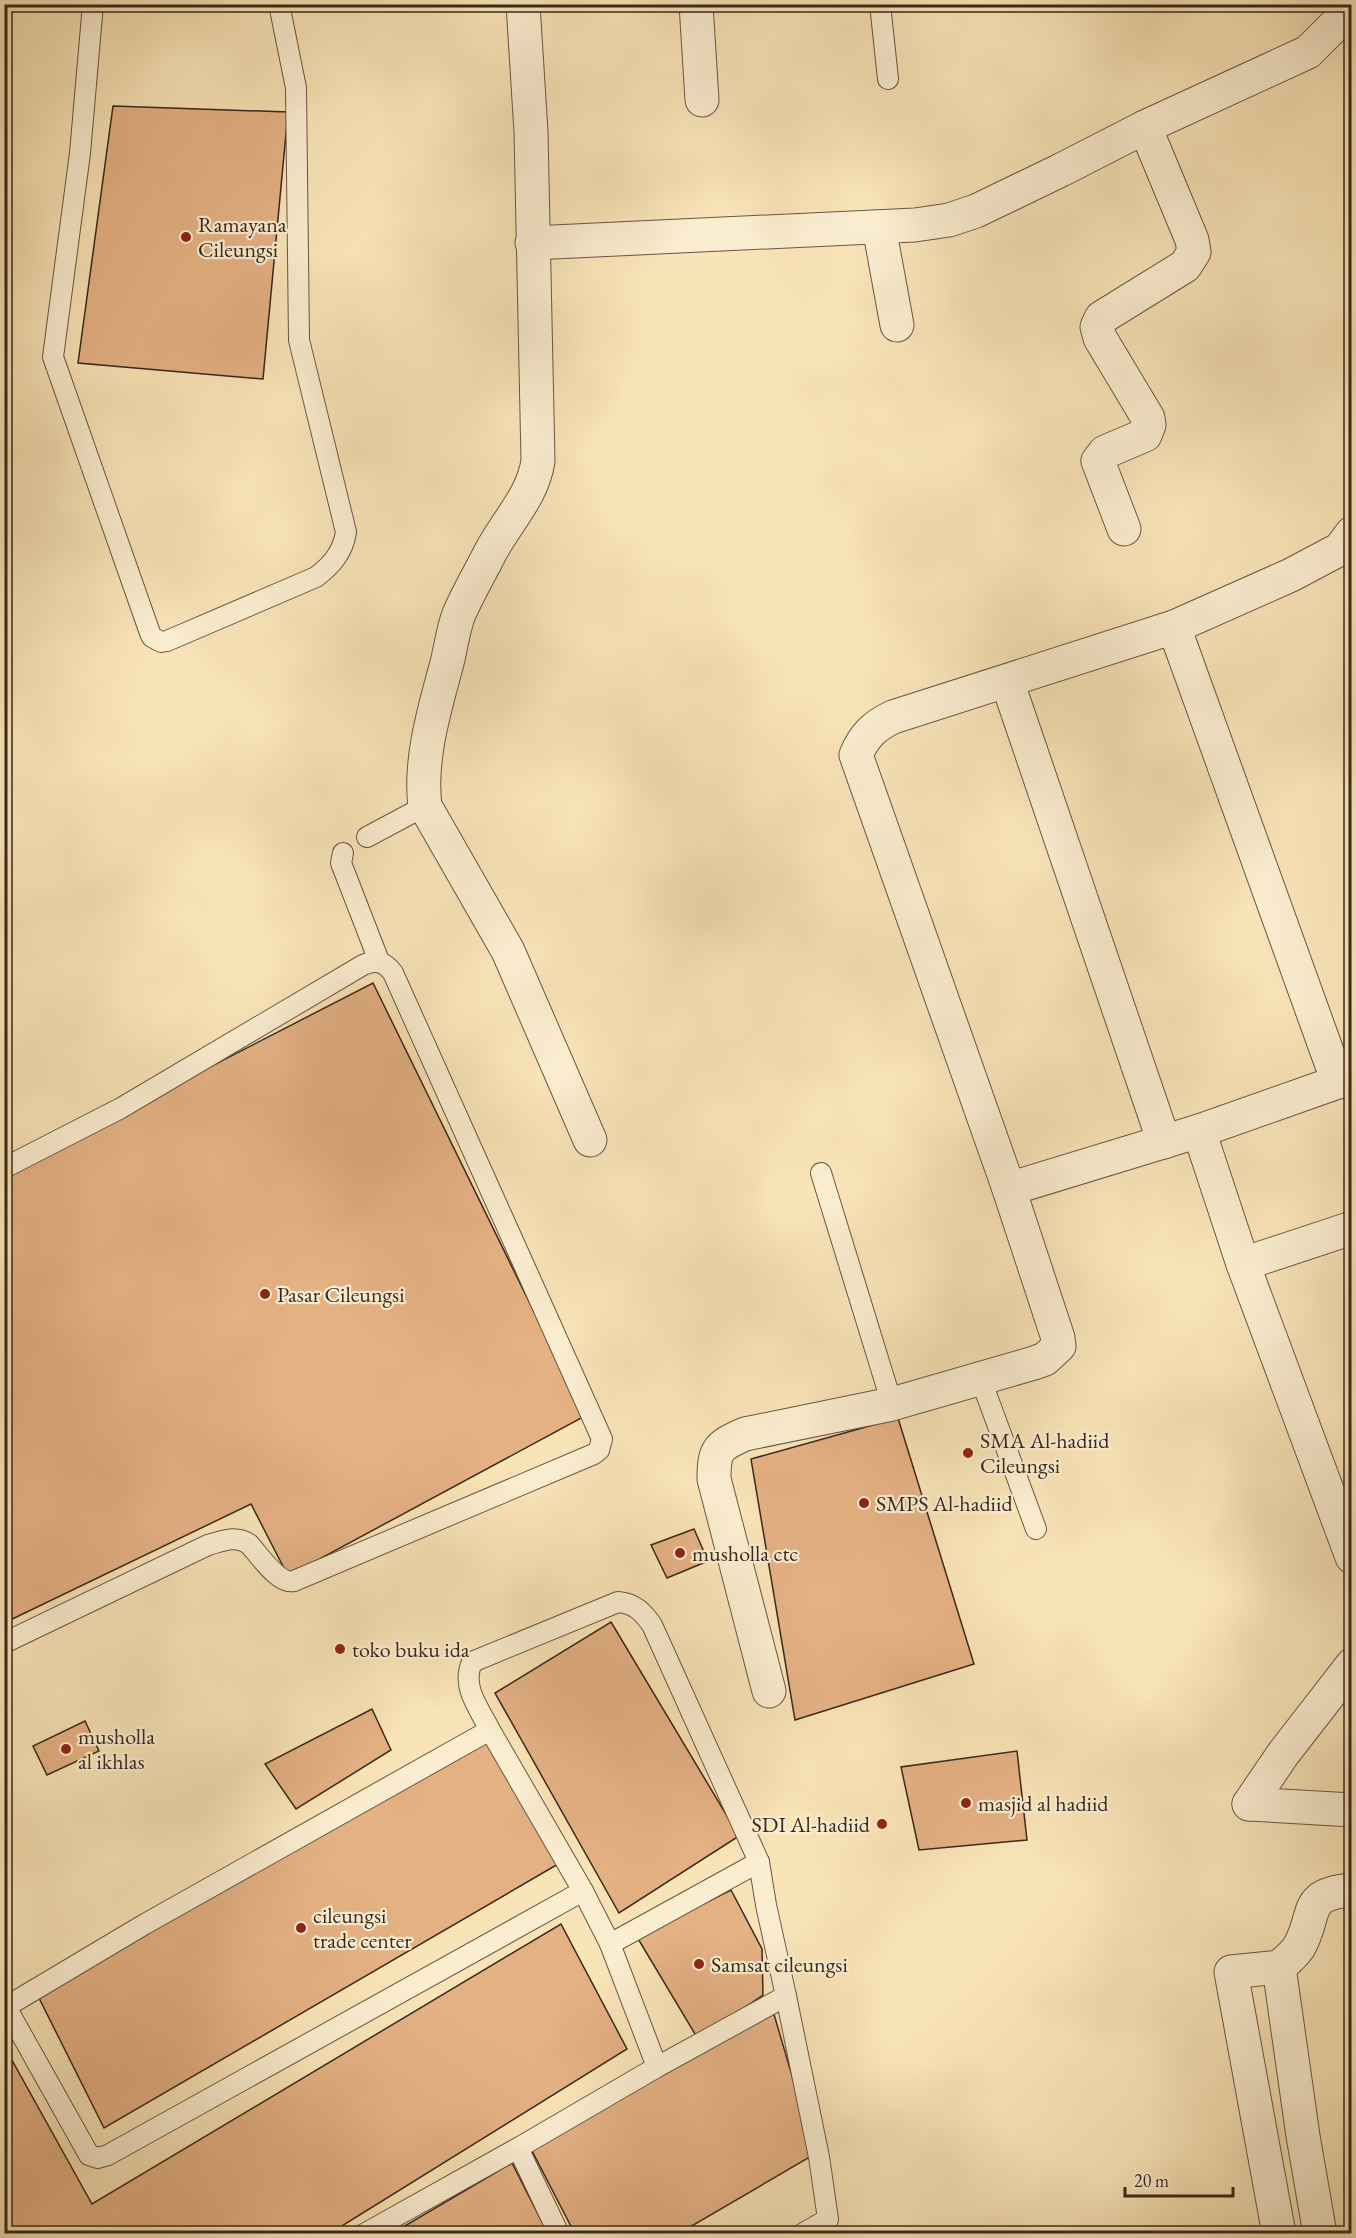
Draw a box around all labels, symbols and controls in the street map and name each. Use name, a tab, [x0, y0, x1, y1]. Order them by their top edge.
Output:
place label: Ramayana Cileungsi	[198, 210, 287, 264]
marker: Ramayana Cileungsi	[179, 230, 193, 244]
place label: Pasar Cileungsi	[277, 1280, 405, 1309]
marker: Pasar Cileungsi	[258, 1287, 272, 1301]
place label: SMA Al-hadiid Cileungsi	[980, 1426, 1110, 1480]
marker: SMA Al-hadiid Cileungsi	[961, 1446, 975, 1460]
place label: SMPS Al-hadiid	[876, 1489, 1013, 1518]
marker: SMPS Al-hadiid	[857, 1496, 871, 1510]
place label: musholla ctc	[692, 1539, 798, 1568]
marker: musholla ctc	[673, 1546, 687, 1560]
place label: toko buku ida	[352, 1635, 470, 1664]
marker: toko buku ida	[333, 1642, 347, 1656]
place label: musholla al ikhlas	[78, 1722, 155, 1776]
marker: musholla al ikhlas	[59, 1742, 73, 1756]
place label: masjid al hadiid	[978, 1789, 1109, 1818]
marker: masjid al hadiid	[959, 1796, 973, 1810]
place label: SDI Al-hadiid	[752, 1810, 871, 1839]
marker: SDI Al-hadiid	[875, 1817, 889, 1831]
place label: cileungsi trade center	[313, 1901, 412, 1955]
marker: cileungsi trade center	[294, 1921, 308, 1935]
place label: Samsat cileungsi	[711, 1950, 848, 1979]
marker: Samsat cileungsi	[692, 1957, 706, 1971]
scale bar	[1125, 2160, 1233, 2198]
text: 20 m	[1134, 2169, 1169, 2192]

